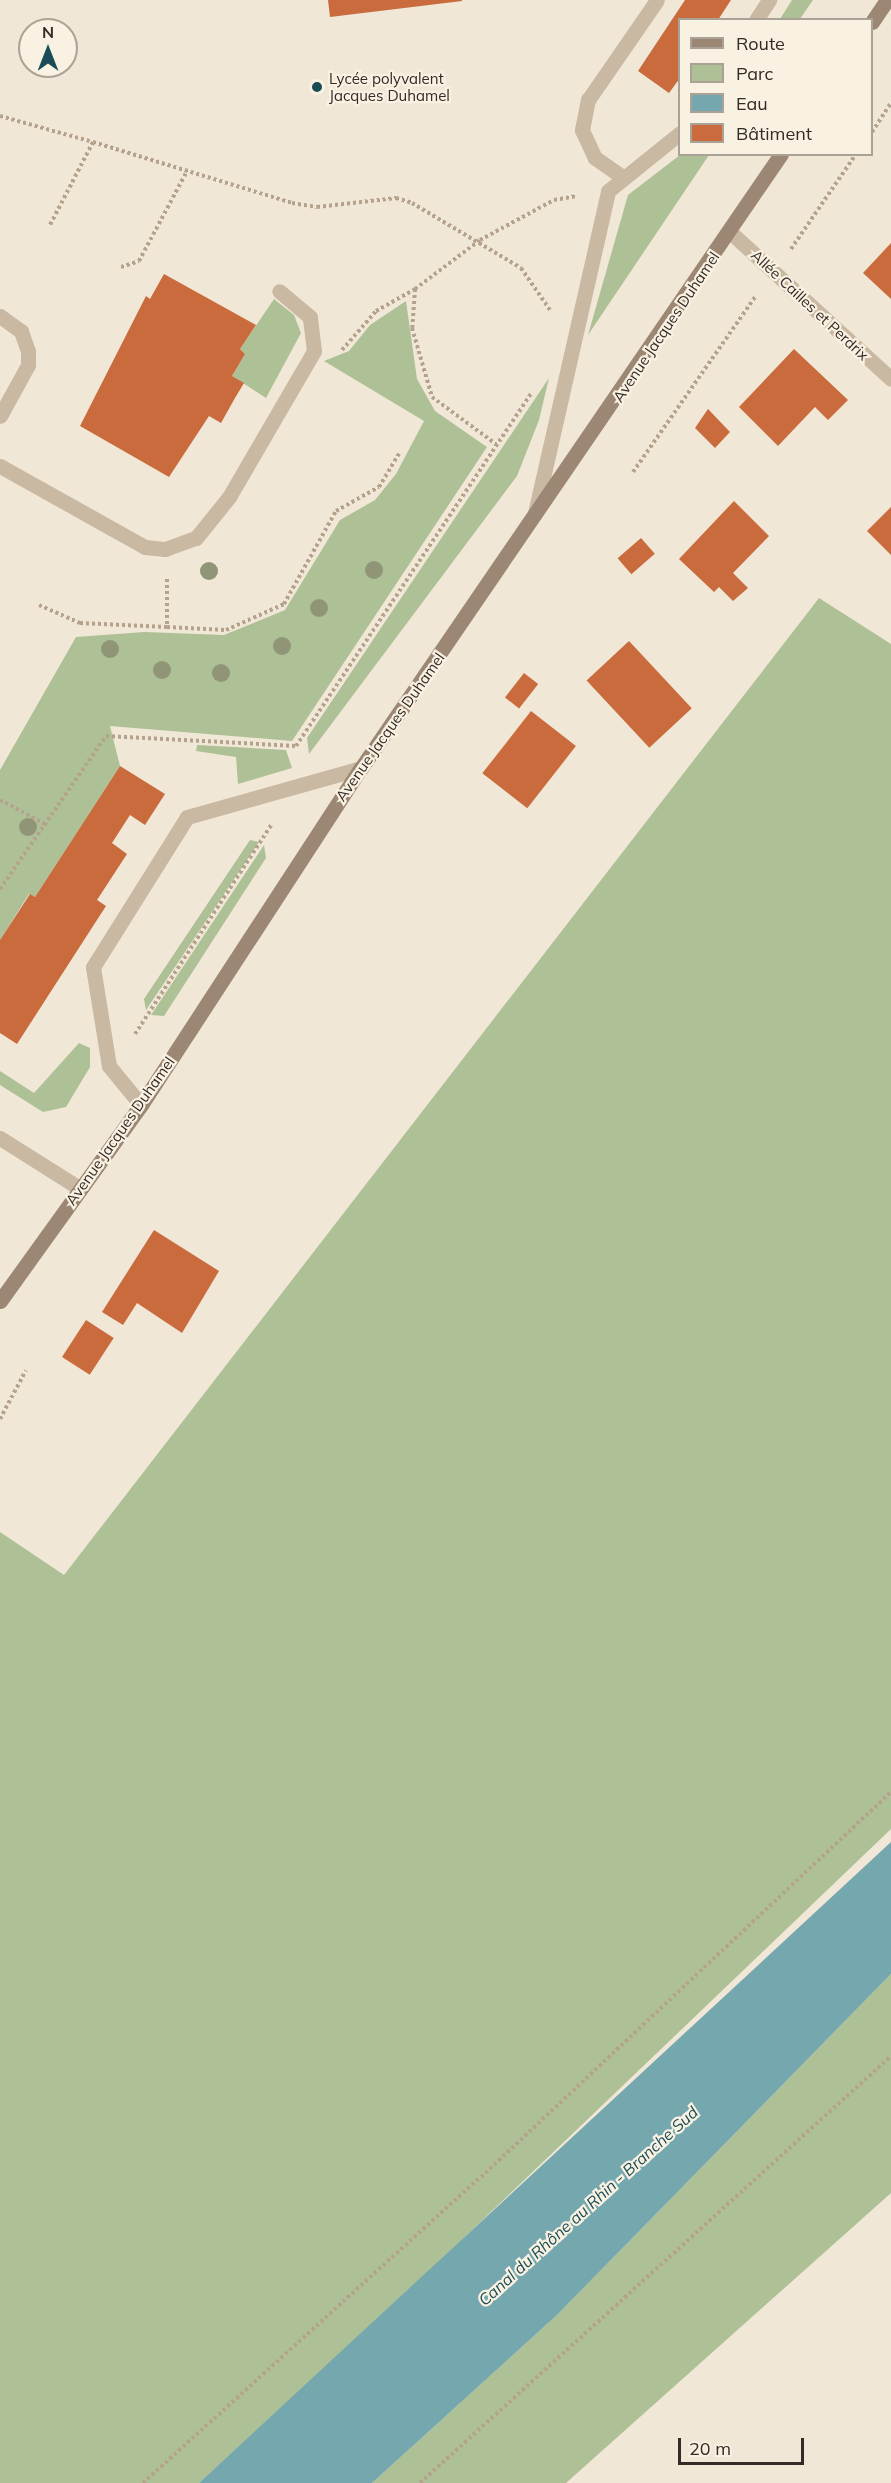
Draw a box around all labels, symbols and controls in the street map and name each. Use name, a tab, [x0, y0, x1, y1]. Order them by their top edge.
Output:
north arrow	[18, 18, 78, 78]
legend	[678, 18, 873, 156]
text: N	[42, 22, 54, 42]
text: Route	[736, 32, 785, 55]
text: Parc	[736, 62, 773, 85]
place label: Lycée polyvalent Jacques Duhamel	[329, 69, 450, 104]
marker: Lycée polyvalent Jacques Duhamel	[310, 80, 324, 94]
text: Eau	[736, 92, 768, 115]
text: Bâtiment	[736, 122, 812, 145]
street label: Allée Cailles et Perdrix	[748, 246, 872, 364]
street label: Avenue Jacques Duhamel	[609, 249, 723, 405]
street label: Avenue Jacques Duhamel	[332, 649, 448, 805]
street label: Avenue Jacques Duhamel	[62, 1053, 178, 1209]
water label: Canal du Rhône au Rhin - Branche Sud	[474, 2102, 702, 2310]
scale bar	[681, 2426, 807, 2464]
text: 20 m	[689, 2437, 731, 2460]

